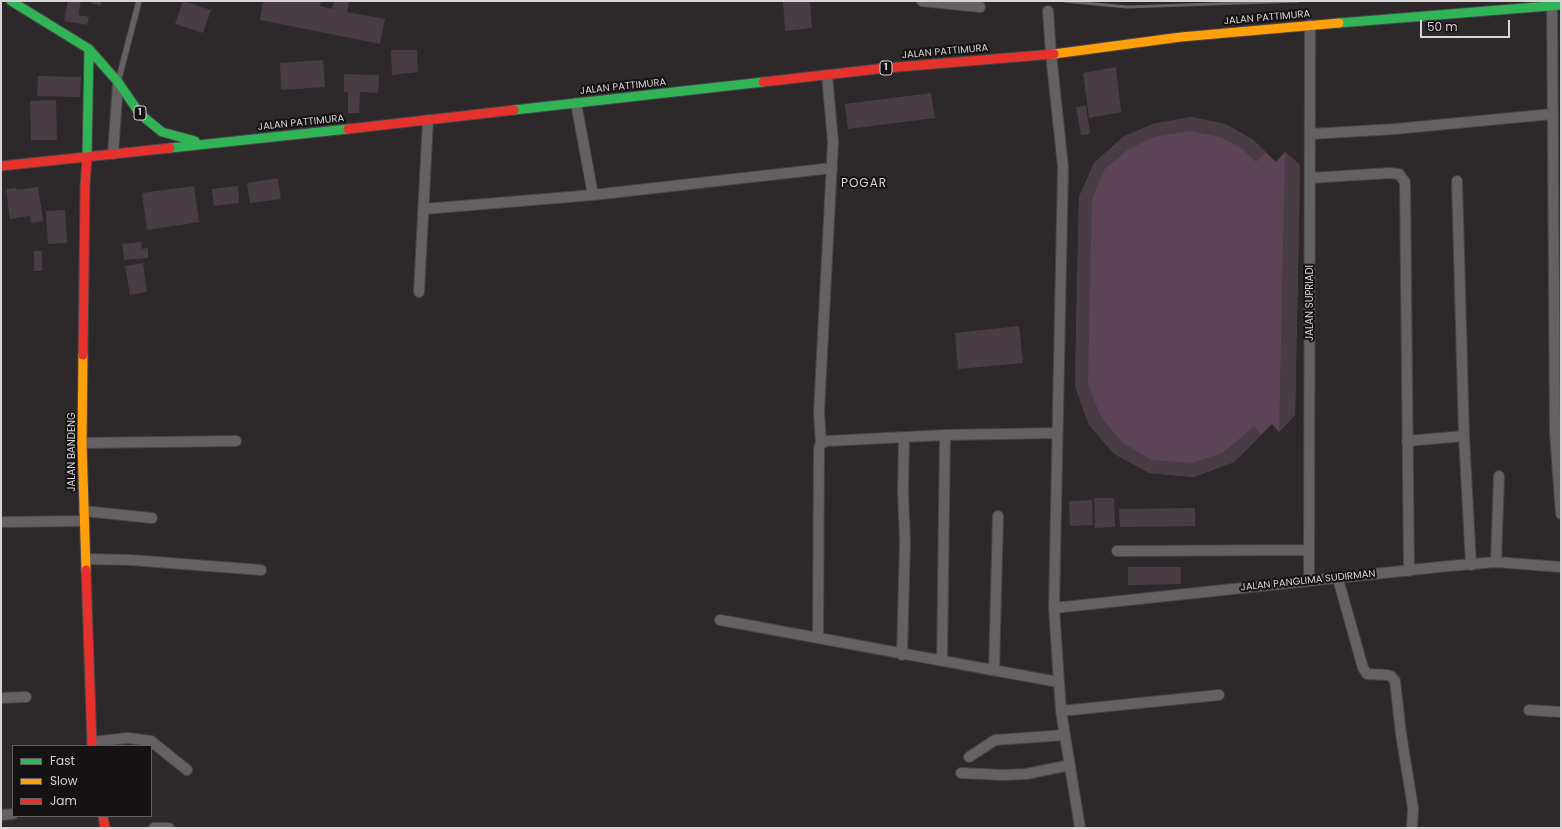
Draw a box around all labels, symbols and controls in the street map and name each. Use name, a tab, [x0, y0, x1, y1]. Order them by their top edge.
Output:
street label: JALAN PATTIMURA	[1223, 8, 1311, 28]
scale bar	[1422, 12, 1512, 38]
text: 50 m	[1427, 18, 1458, 35]
street label: JALAN PATTIMURA	[901, 42, 989, 62]
road number: 1	[880, 61, 892, 75]
street label: JALAN PATTIMURA	[579, 76, 667, 98]
road number: 1	[134, 106, 146, 120]
street label: JALAN PATTIMURA	[257, 112, 345, 134]
district label: POGAR	[841, 177, 887, 191]
street label: JALAN SUPRIADI	[1304, 265, 1316, 341]
street label: JALAN BANDENG	[66, 412, 78, 492]
street label: JALAN PANGLIMA SUDIRMAN	[1240, 568, 1376, 594]
legend	[12, 745, 152, 817]
text: Fast	[50, 752, 75, 769]
text: Slow	[50, 772, 78, 789]
text: Jam	[50, 792, 77, 809]

